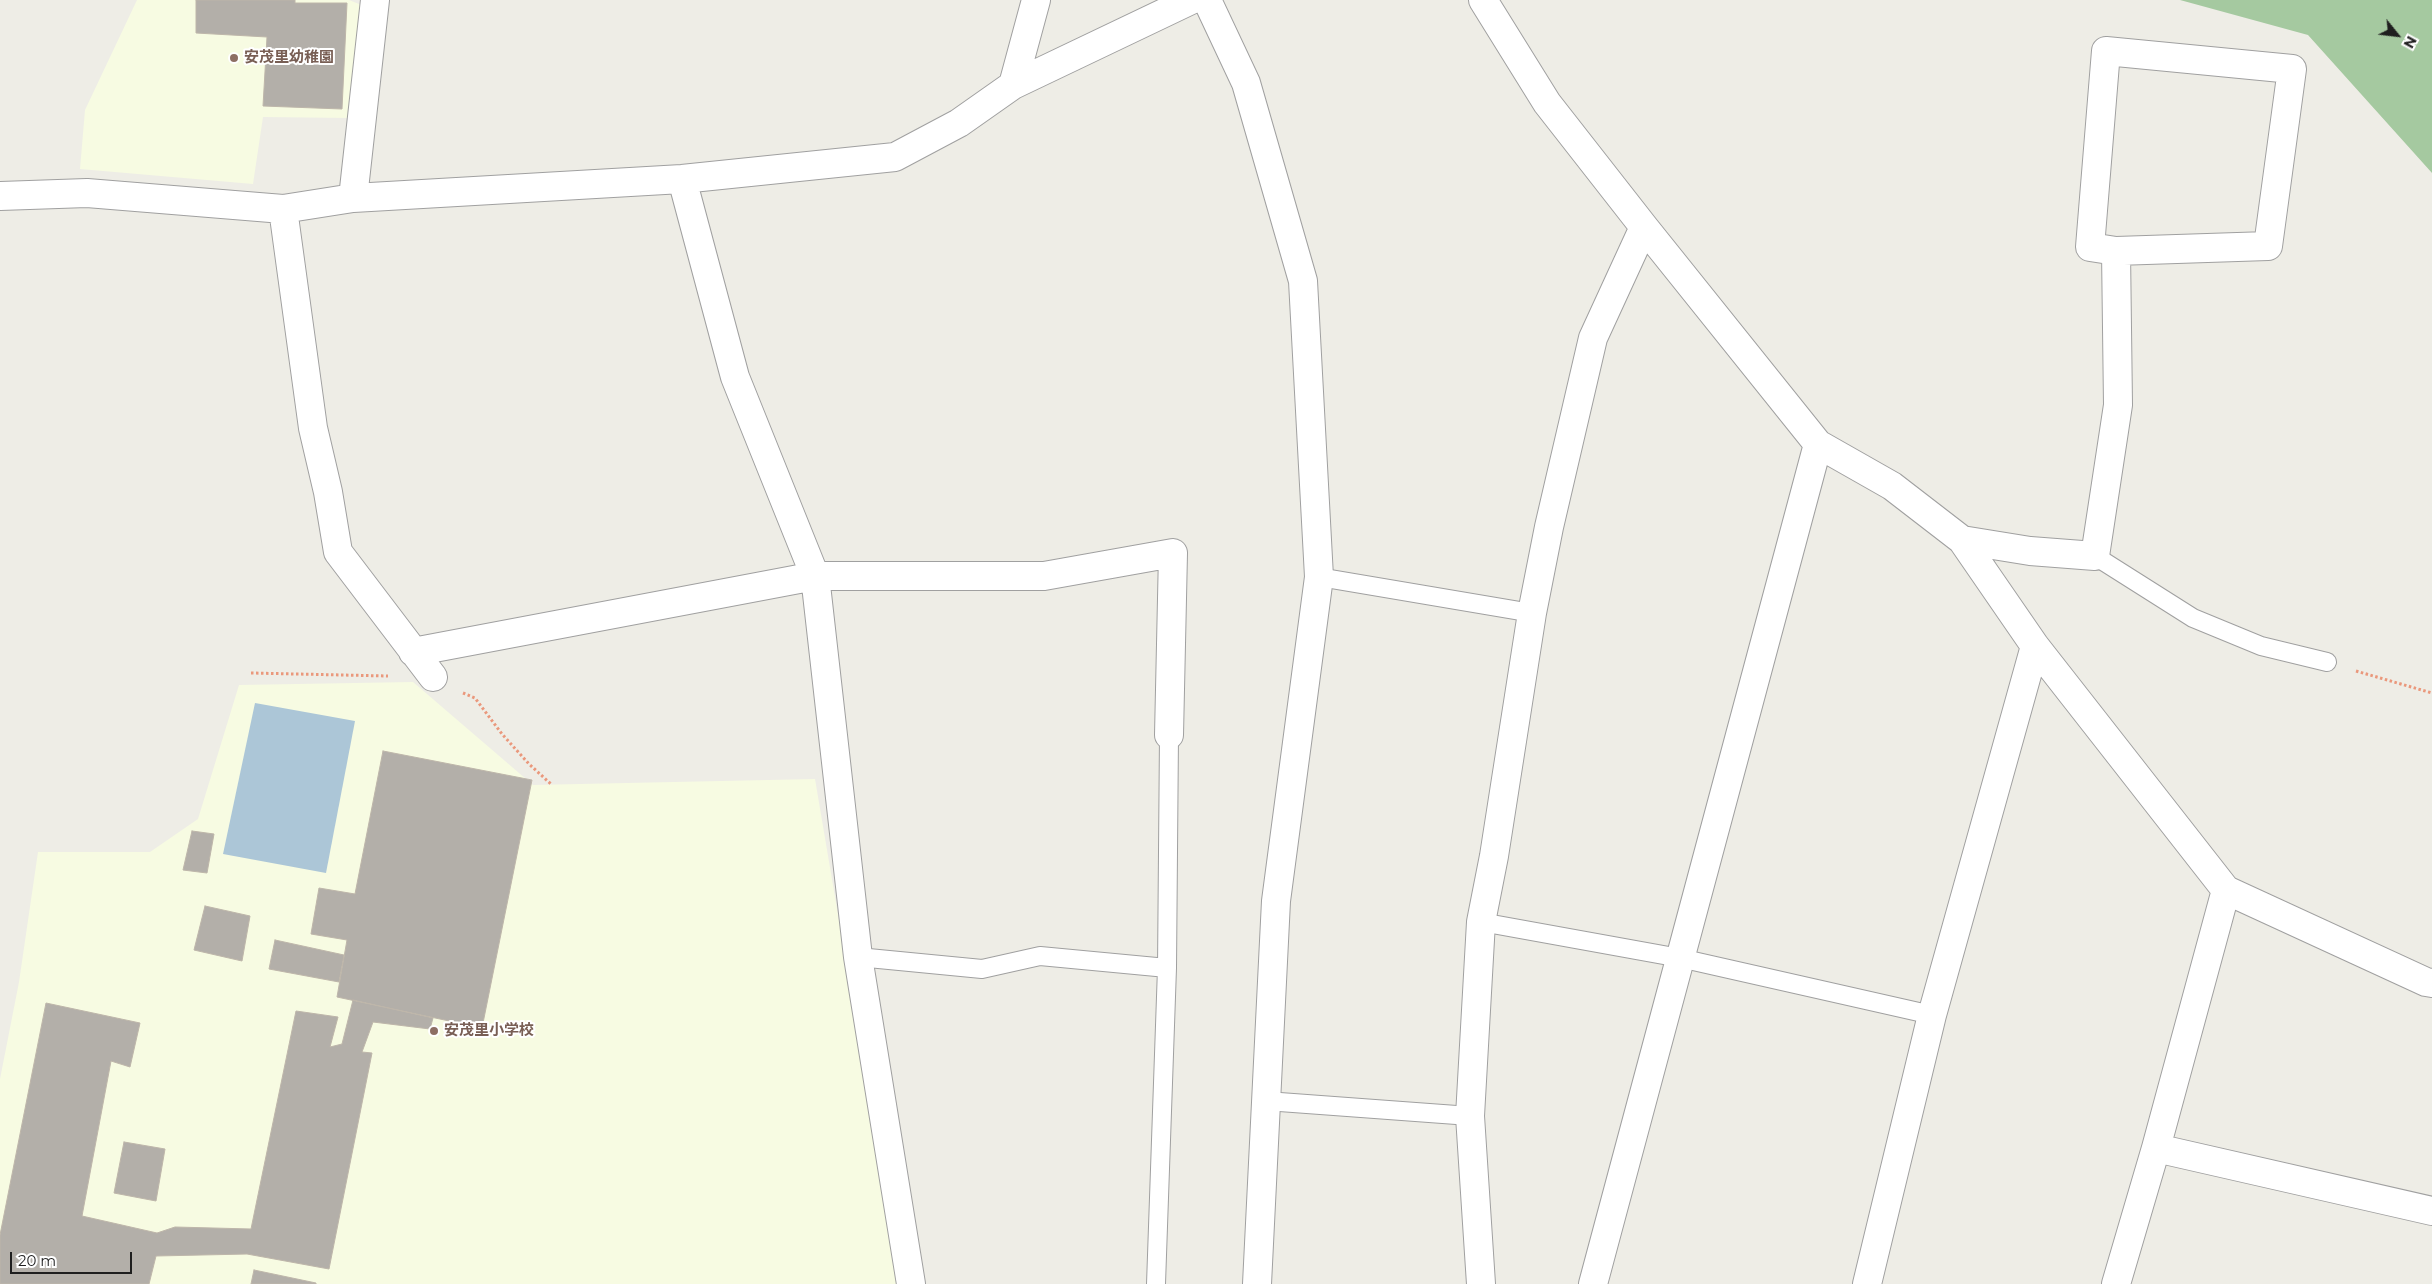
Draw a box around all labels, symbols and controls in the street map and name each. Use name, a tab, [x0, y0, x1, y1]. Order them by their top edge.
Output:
north arrow	[2372, 10, 2422, 60]
text: N	[2400, 33, 2421, 52]
place label: 安茂里幼稚園	[244, 49, 334, 67]
marker: 安茂里幼稚園	[228, 52, 240, 64]
place label: 安茂里小学校	[444, 1022, 534, 1040]
marker: 安茂里小学校	[428, 1025, 440, 1037]
scale bar	[12, 1242, 135, 1274]
text: 20 m	[18, 1251, 56, 1270]

